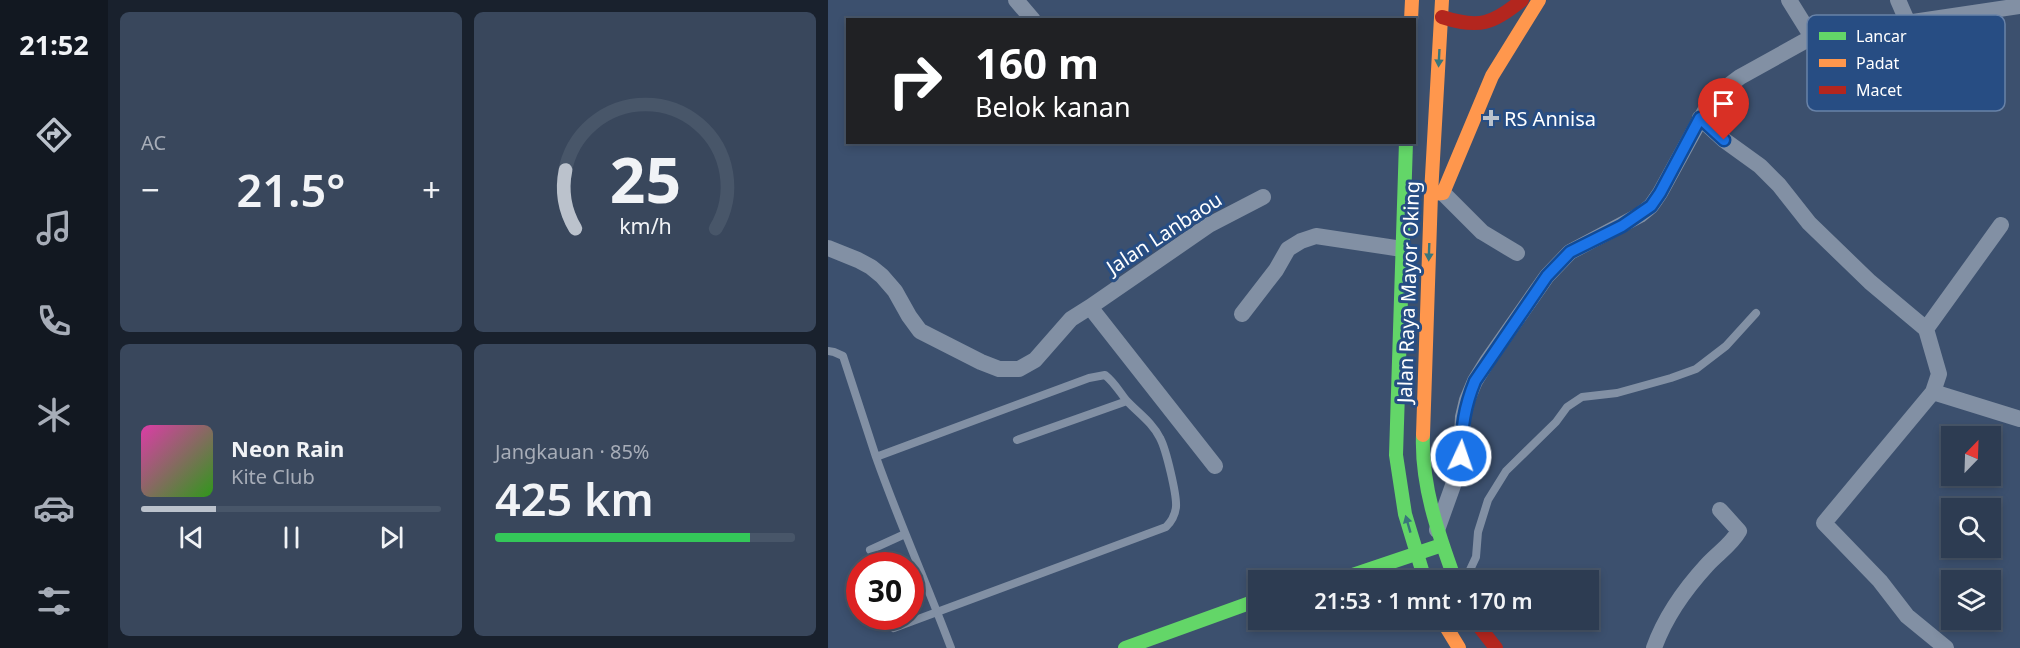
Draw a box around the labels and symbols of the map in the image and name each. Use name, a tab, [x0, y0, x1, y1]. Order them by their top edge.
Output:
legend	[1807, 15, 2005, 111]
text: Lancar	[1856, 25, 1907, 47]
one-way arrow	[1434, 49, 1444, 68]
text: Padat	[1856, 52, 1899, 74]
pin	[1698, 78, 1749, 140]
text: Macet	[1856, 79, 1902, 101]
place label: RS Annisa	[1504, 105, 1596, 132]
marker: RS Annisa	[1482, 109, 1500, 127]
street label: Jalan Raya Mayor Oking	[1391, 181, 1425, 405]
street label: Jalan Lanbaou	[1099, 186, 1227, 282]
one-way arrow	[1424, 243, 1433, 262]
position arrow	[1429, 424, 1493, 488]
north arrow	[1941, 426, 2001, 486]
one-way arrow	[1403, 515, 1413, 533]
speed limit sign: 30	[846, 552, 924, 630]

